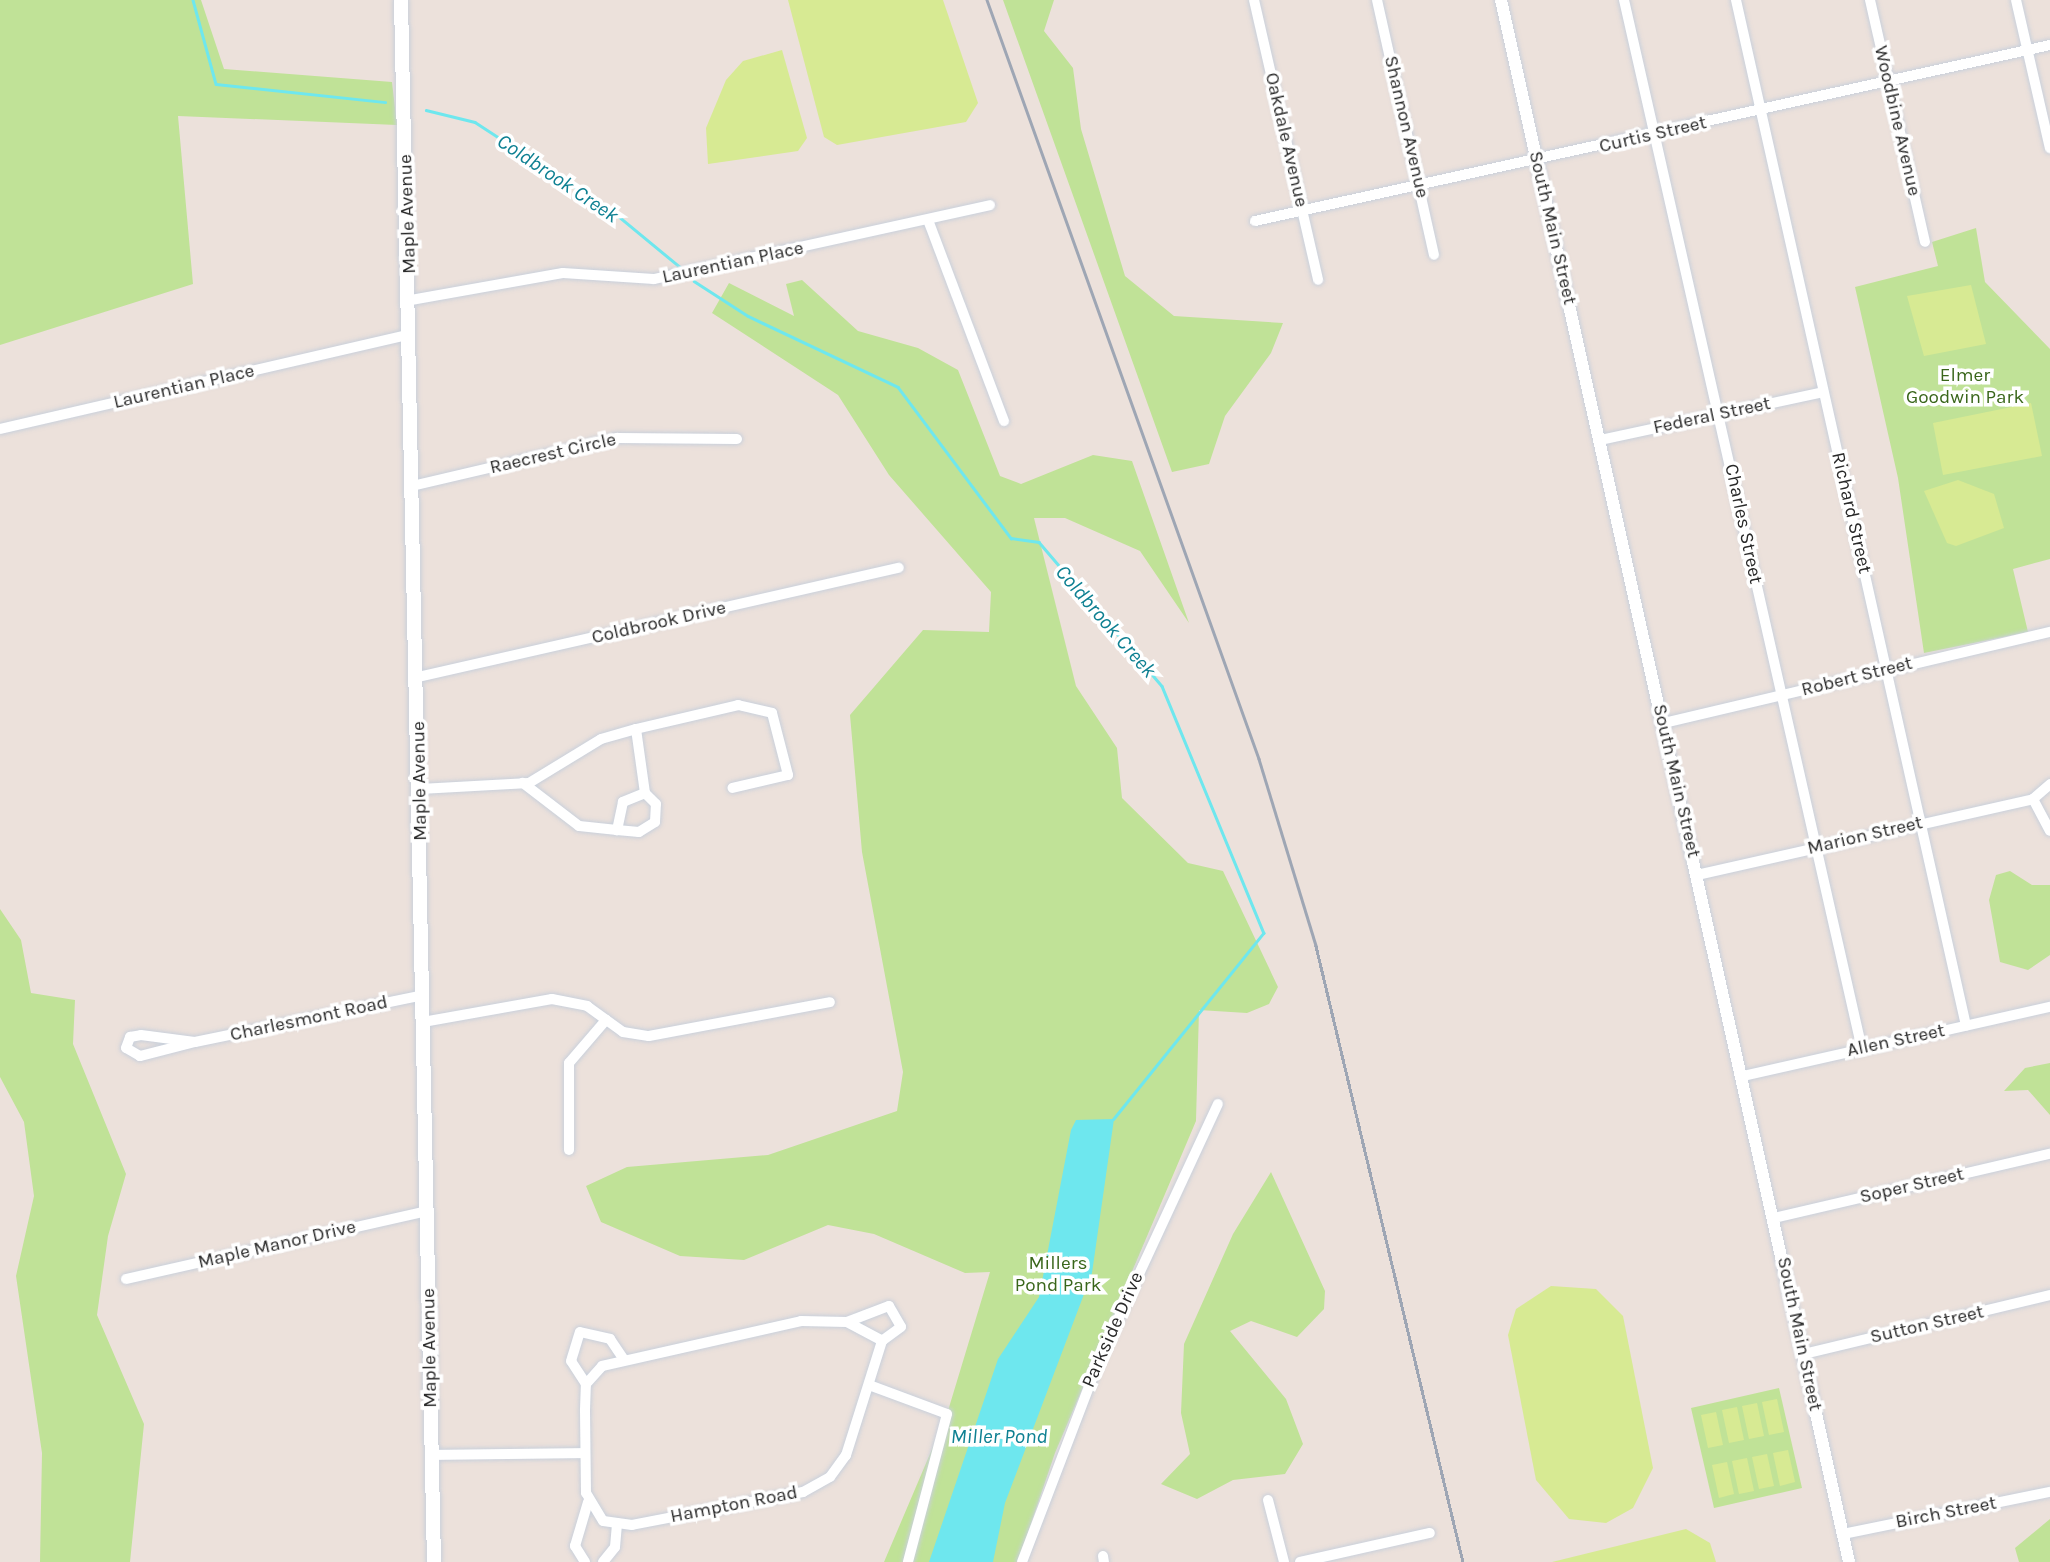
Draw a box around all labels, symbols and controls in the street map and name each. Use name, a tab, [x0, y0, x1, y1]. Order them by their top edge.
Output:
street label: Woodbine Avenue	[1869, 44, 1925, 198]
street label: Shannon Avenue	[1379, 54, 1433, 200]
street label: Oakdale Avenue	[1259, 71, 1313, 209]
street label: Curtis Street	[1597, 112, 1709, 158]
water label: Coldbrook Creek	[492, 128, 624, 228]
street label: South Main Street	[1523, 149, 1581, 307]
street label: Maple Avenue	[395, 154, 421, 274]
street label: Laurentian Place	[660, 237, 806, 289]
street label: Laurentian Place	[111, 360, 257, 414]
park label: Elmer Goodwin Park	[1906, 365, 2024, 409]
street label: Federal Street	[1651, 392, 1773, 440]
street label: Raecrest Circle	[488, 428, 618, 480]
street label: Richard Street	[1826, 450, 1876, 576]
street label: Charles Street	[1719, 462, 1767, 586]
water label: Coldbrook Creek	[1050, 559, 1162, 683]
street label: Coldbrook Drive	[590, 596, 728, 650]
street label: Robert Street	[1799, 652, 1915, 702]
street label: South Main Street	[1647, 702, 1705, 860]
street label: Maple Avenue	[408, 721, 432, 841]
street label: Marion Street	[1805, 812, 1925, 860]
street label: Charlesmont Road	[228, 991, 390, 1047]
street label: Allen Street	[1845, 1020, 1947, 1062]
street label: Soper Street	[1858, 1163, 1966, 1209]
street label: Maple Manor Drive	[196, 1216, 358, 1274]
park label: Millers Pond Park	[1015, 1253, 1101, 1297]
street label: South Main Street	[1772, 1255, 1826, 1413]
street label: Parkside Drive	[1077, 1269, 1149, 1391]
street label: Maple Avenue	[418, 1288, 442, 1408]
street label: Sutton Street	[1868, 1301, 1986, 1349]
water label: Miller Pond	[950, 1423, 1048, 1449]
street label: Hampton Road	[668, 1481, 800, 1529]
street label: Birch Street	[1894, 1492, 1998, 1534]

